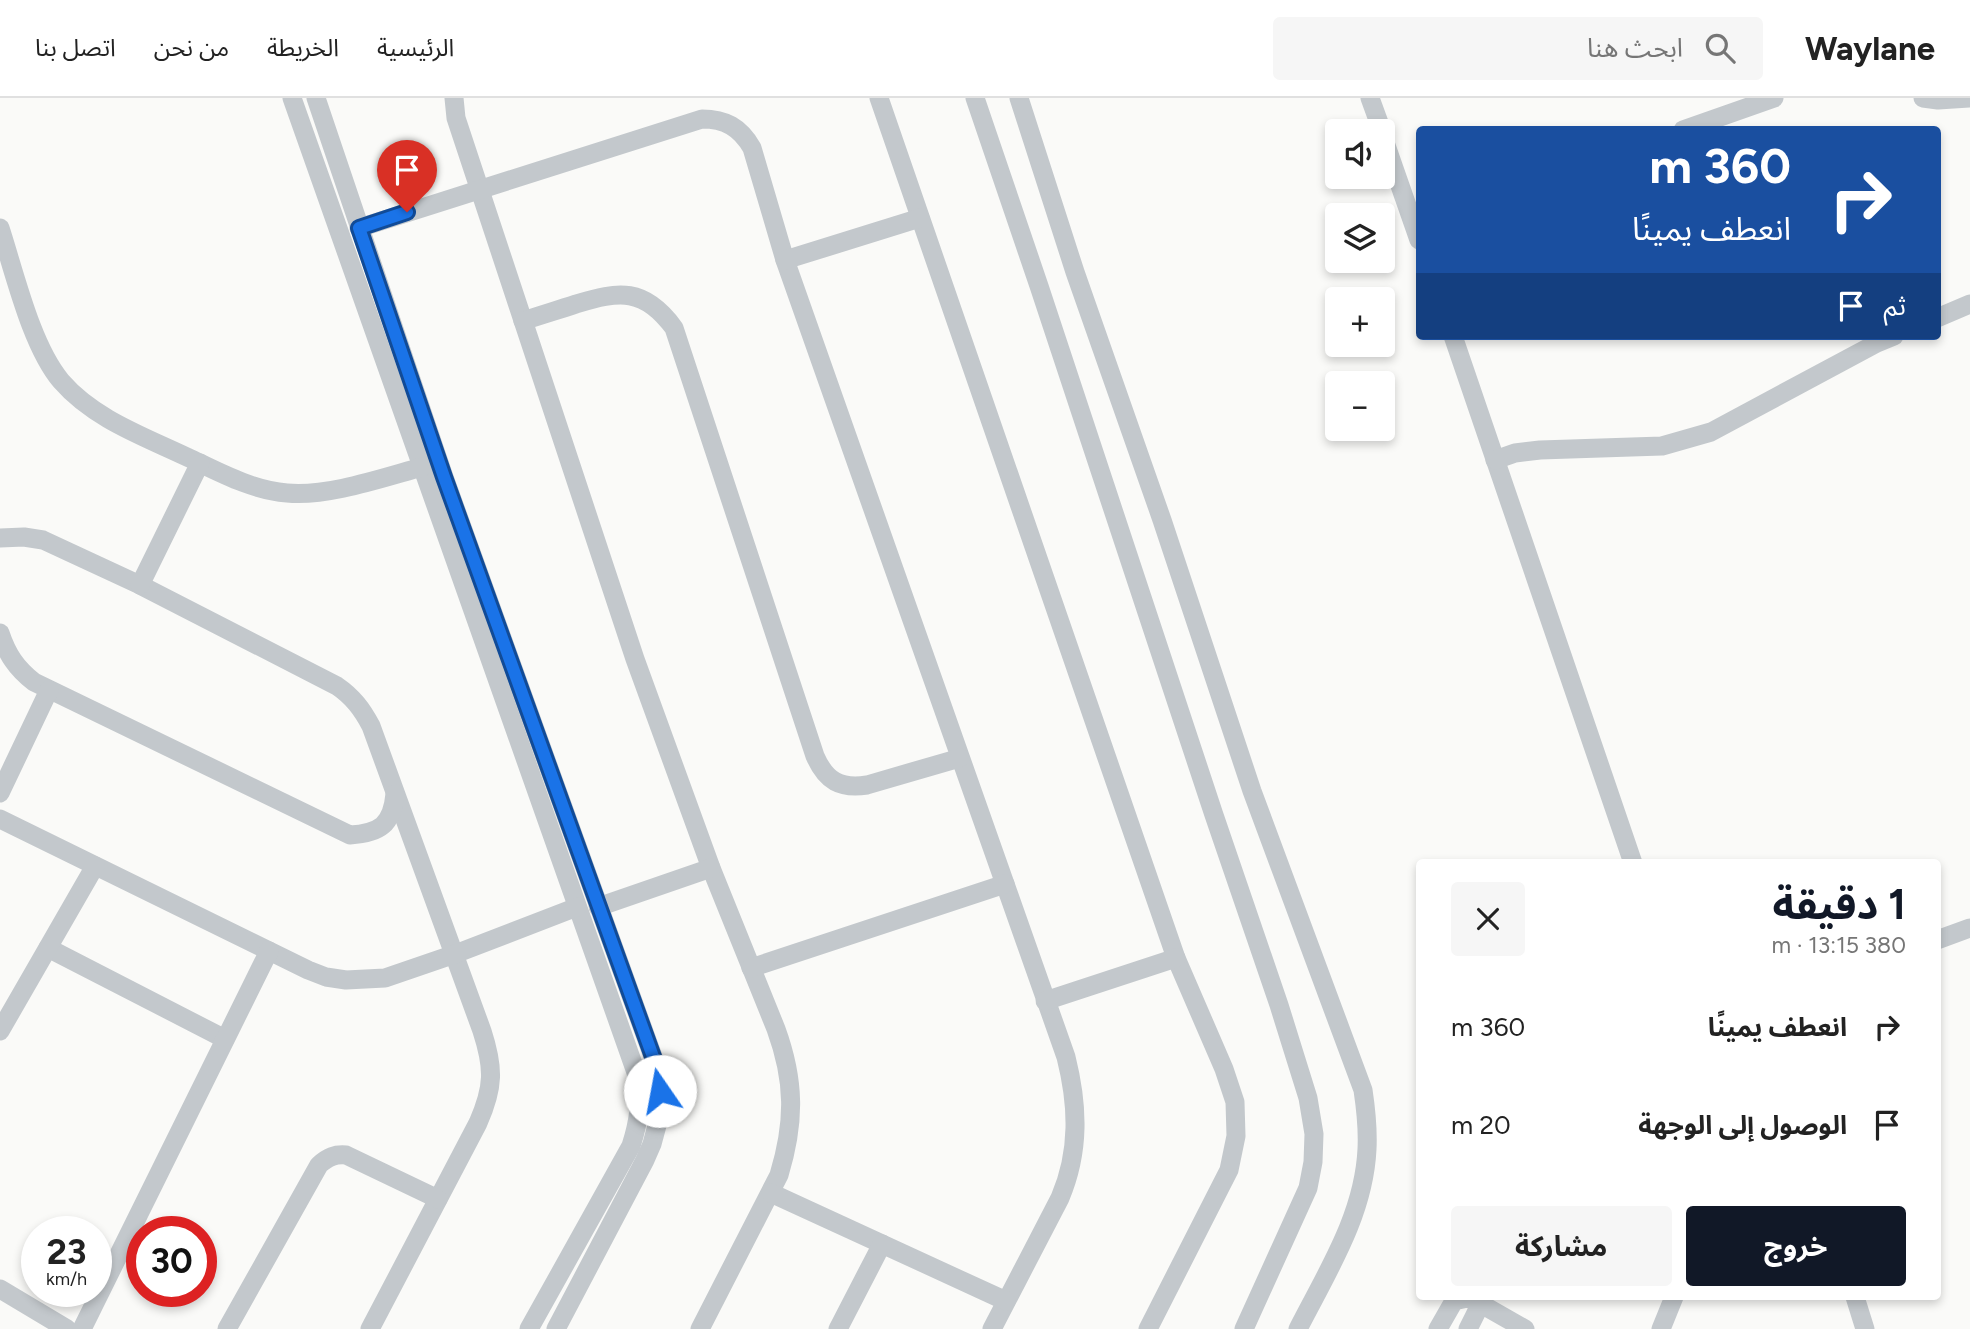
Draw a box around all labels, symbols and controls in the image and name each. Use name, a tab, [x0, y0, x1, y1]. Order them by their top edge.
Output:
search box	[1273, 17, 1763, 80]
icon: search	[1701, 29, 1739, 67]
text: Waylane	[1805, 29, 1935, 68]
text: ابحث هنا	[1587, 32, 1683, 64]
text: اتصل بنا	[35, 33, 116, 62]
text: من نحن	[154, 33, 229, 62]
text: الخريطة	[267, 33, 339, 62]
text: الرئيسية	[377, 33, 454, 62]
map controls	[1325, 119, 1395, 441]
button: sound	[1325, 119, 1395, 189]
text: 360 m	[1649, 136, 1791, 195]
pin	[377, 140, 437, 212]
icon: arrive	[388, 151, 426, 189]
icon: right	[1815, 154, 1906, 245]
button: layers	[1325, 203, 1395, 273]
text: انعطف يمينًا	[1632, 210, 1791, 248]
button: +	[1325, 287, 1395, 357]
icon: arrive	[1832, 287, 1870, 325]
text: ثم	[1884, 290, 1906, 322]
button: −	[1325, 371, 1395, 441]
text: 1 دقيقة	[1773, 879, 1906, 930]
button: close	[1451, 882, 1525, 956]
text: 380 m · 13:15	[1772, 931, 1906, 959]
icon: right	[1868, 1008, 1906, 1046]
text: 360 m	[1451, 1011, 1525, 1043]
text: انعطف يمينًا	[1708, 1011, 1847, 1043]
position arrow	[623, 1054, 697, 1128]
icon: arrive	[1868, 1106, 1906, 1144]
text: 20 m	[1451, 1109, 1511, 1141]
text: الوصول إلى الوجهة	[1638, 1109, 1847, 1141]
button: مشاركة	[1451, 1206, 1672, 1286]
button: خروج	[1686, 1206, 1906, 1286]
speed limit sign: 30	[126, 1216, 217, 1307]
text: 23	[47, 1231, 86, 1273]
text: km/h	[46, 1268, 87, 1290]

